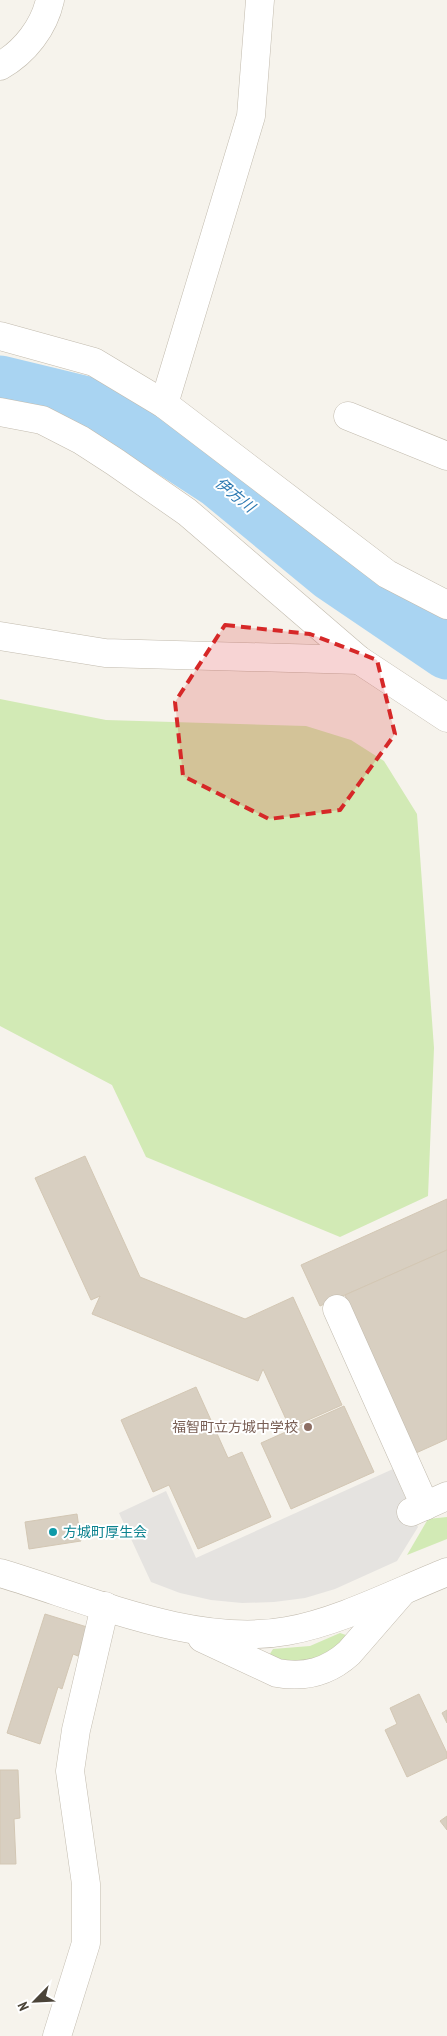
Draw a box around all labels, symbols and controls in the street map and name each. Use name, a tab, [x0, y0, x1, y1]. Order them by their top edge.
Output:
water label: 伊方川	[212, 473, 260, 517]
place label: 福智町立方城中学校	[172, 1418, 298, 1436]
marker: 福智町立方城中学校	[302, 1421, 314, 1433]
place label: 方城町厚生会	[63, 1523, 147, 1541]
marker: 方城町厚生会	[47, 1526, 59, 1538]
north arrow	[10, 1976, 60, 2026]
text: N	[13, 1999, 33, 2013]

